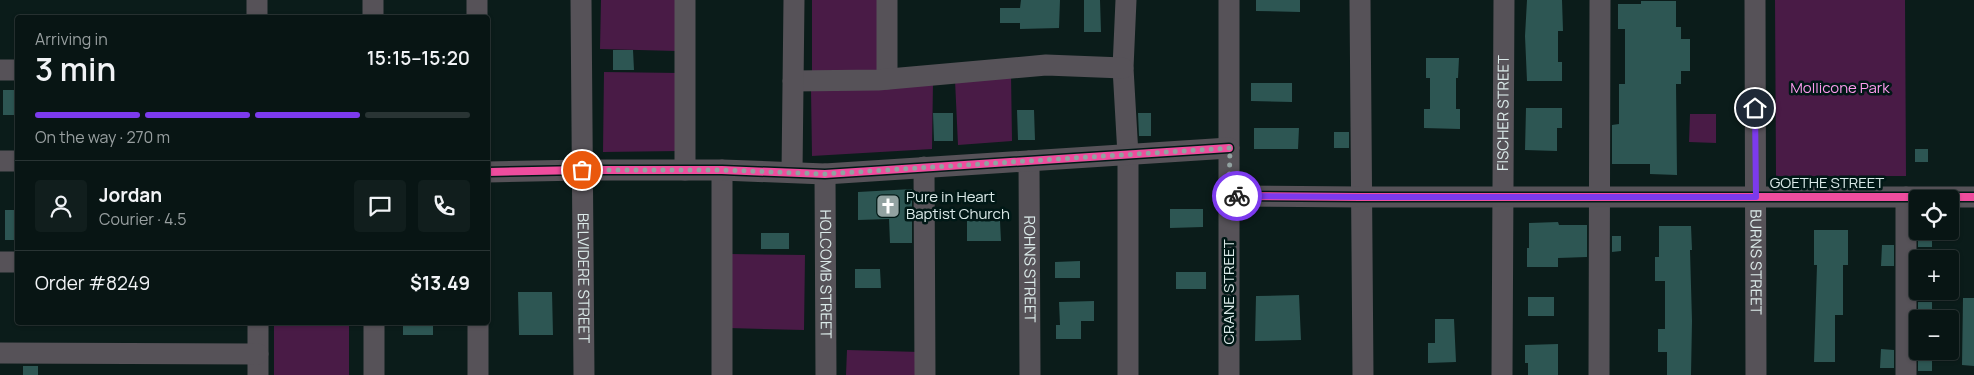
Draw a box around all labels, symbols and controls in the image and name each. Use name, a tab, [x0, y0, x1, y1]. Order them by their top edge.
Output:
text: Arriving in	[35, 28, 108, 50]
text: 15:15–15:20	[367, 45, 470, 71]
text: 3 min	[35, 47, 116, 91]
street label: FISCHER STREET	[1492, 55, 1514, 171]
park label: Mollicone Park	[1790, 77, 1890, 98]
pin	[1734, 87, 1776, 129]
icon: home	[1741, 94, 1769, 122]
text: On the way · 270 m	[35, 126, 170, 148]
pin	[561, 149, 603, 191]
icon: bag	[568, 156, 596, 184]
courier	[1212, 171, 1262, 221]
street label: GOETHE STREET	[1770, 172, 1884, 193]
button: person	[35, 180, 87, 232]
button: chat	[354, 180, 406, 232]
button: phone	[418, 180, 470, 232]
text: Jordan	[99, 182, 162, 208]
icon: bike	[1223, 182, 1251, 210]
place label: Pure in Heart Baptist Church	[906, 186, 1010, 224]
map controls	[1909, 190, 1959, 360]
button: locate	[1909, 190, 1959, 240]
church icon: Pure in Heart Baptist Church	[875, 193, 901, 219]
text: Courier · 4.5	[99, 208, 186, 230]
street label: HOLCOMB STREET	[815, 209, 837, 339]
street label: BURNS STREET	[1746, 209, 1767, 315]
street label: BELVIDERE STREET	[573, 213, 595, 343]
street label: ROHNS STREET	[1019, 216, 1041, 323]
street label: CRANE STREET	[1218, 239, 1239, 345]
button: +	[1909, 250, 1959, 300]
text: Order #8249	[35, 270, 150, 296]
text: $13.49	[410, 270, 470, 296]
button: −	[1909, 310, 1959, 360]

